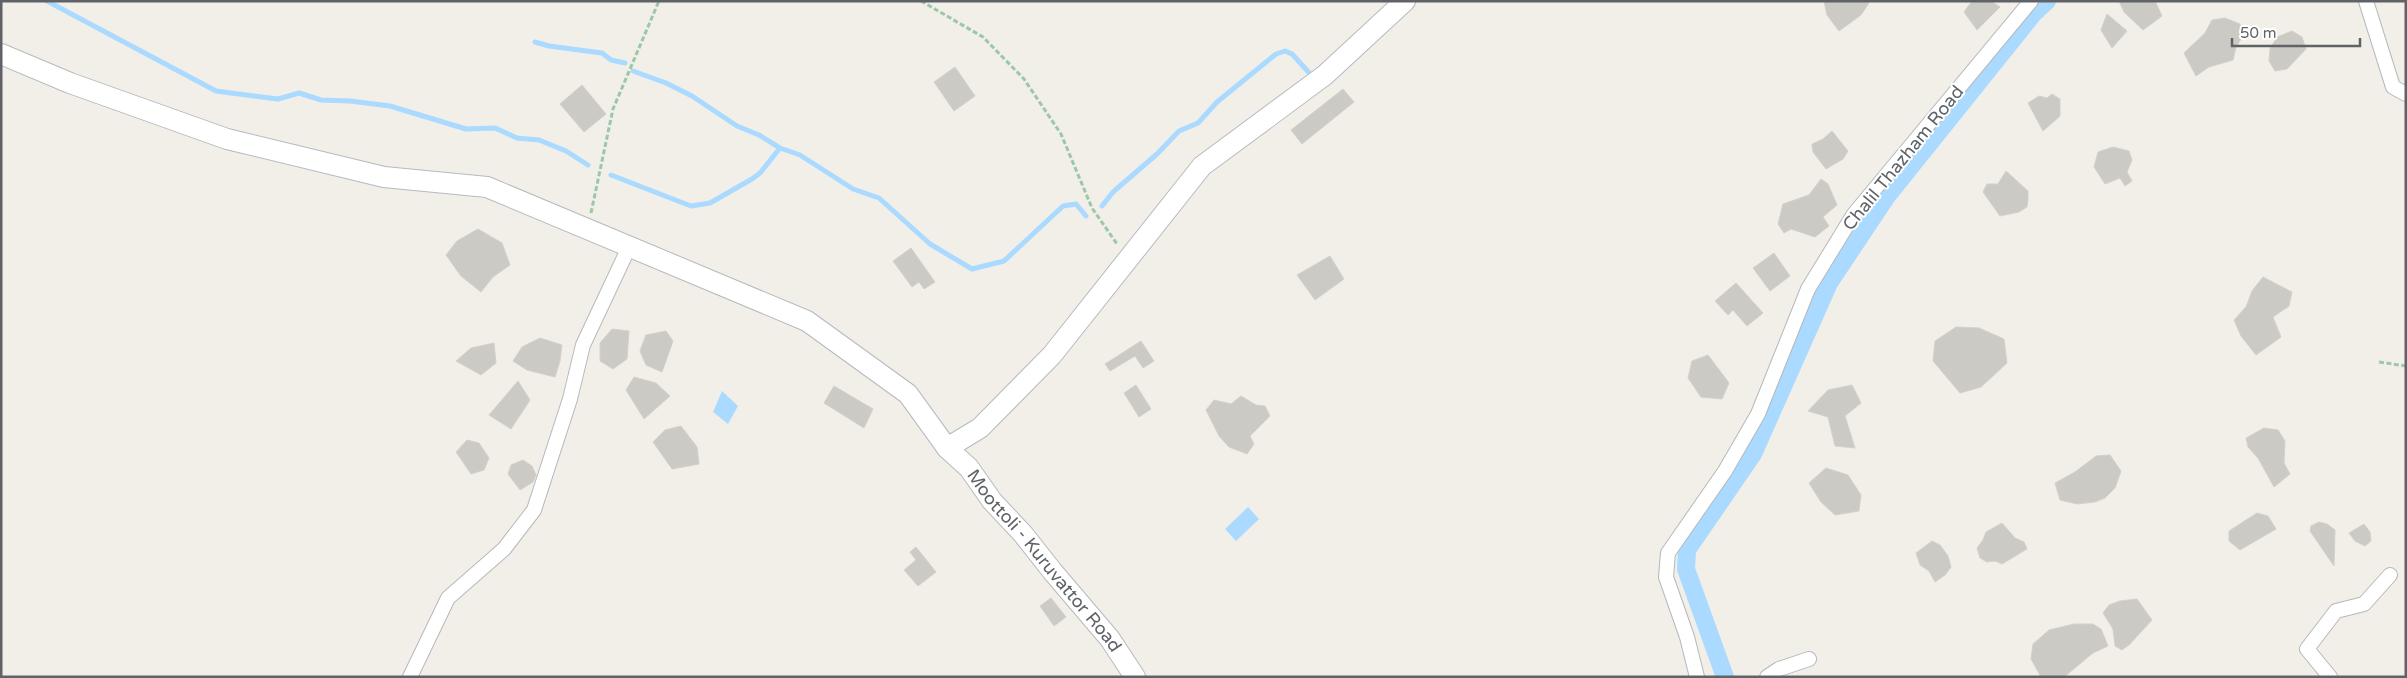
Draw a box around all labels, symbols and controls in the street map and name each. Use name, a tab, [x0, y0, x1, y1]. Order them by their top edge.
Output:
scale bar	[2232, 15, 2360, 47]
text: 50 m	[2240, 24, 2277, 42]
street label: Chalil Thazham Road	[1838, 81, 1968, 235]
street label: Moottoli - Kuruvattor Road	[962, 465, 1126, 656]

